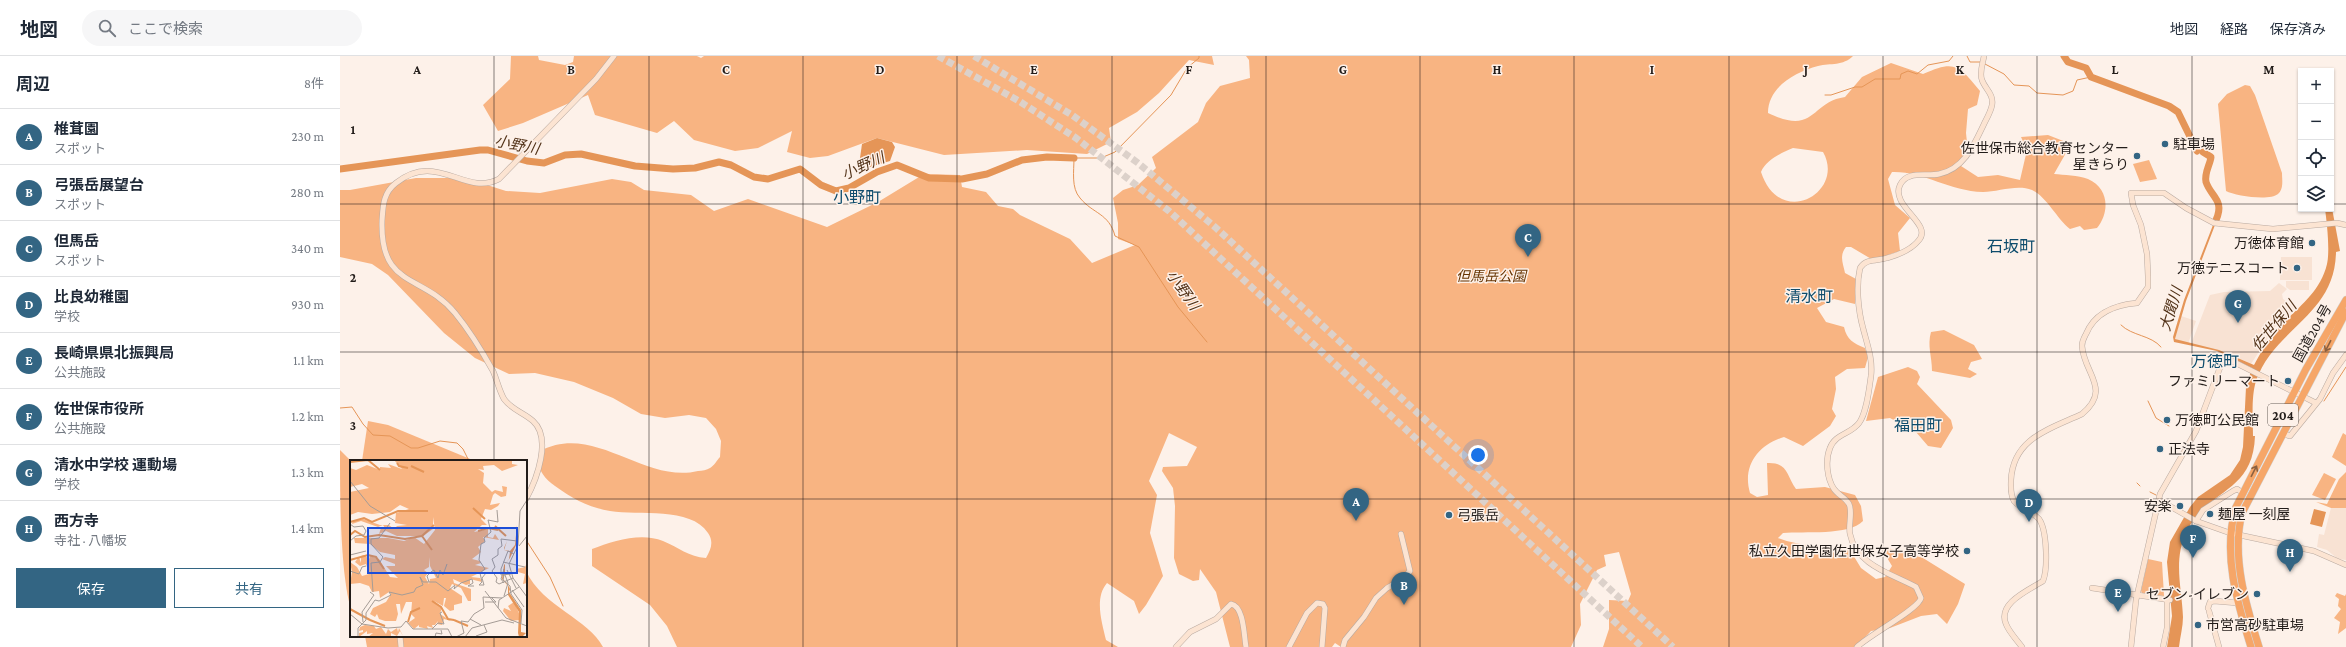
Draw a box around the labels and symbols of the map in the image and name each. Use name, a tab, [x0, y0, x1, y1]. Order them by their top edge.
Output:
text: A	[412, 62, 421, 77]
text: B	[567, 62, 575, 77]
text: C	[722, 62, 730, 77]
text: D	[876, 62, 885, 77]
text: E	[1030, 62, 1038, 77]
text: F	[1186, 62, 1193, 77]
text: G	[1339, 62, 1347, 77]
text: H	[1493, 62, 1502, 77]
text: I	[1650, 62, 1654, 77]
text: J	[1802, 62, 1808, 77]
text: K	[1956, 62, 1965, 77]
text: L	[2112, 62, 2119, 77]
text: M	[2263, 62, 2275, 77]
text: 1	[351, 122, 356, 137]
water label: 小野川	[493, 133, 543, 158]
place label: 駐車場	[2173, 136, 2215, 152]
marker: 駐車場	[2160, 139, 2170, 149]
place label: 佐世保市総合教育センター 星きらり	[1961, 140, 2129, 172]
water label: 小野川	[839, 149, 889, 182]
marker: 佐世保市総合教育センター 星きらり	[2132, 151, 2142, 161]
district label: 小野町	[833, 189, 881, 206]
pin: C	[1515, 224, 1541, 257]
place label: 万徳体育館	[2234, 235, 2304, 251]
district label: 石坂町	[1987, 238, 2035, 255]
marker: 万徳体育館	[2307, 238, 2317, 248]
place label: 万徳テニスコート	[2177, 260, 2289, 276]
marker: 万徳テニスコート	[2292, 263, 2302, 273]
water label: 小野川	[1164, 267, 1204, 315]
park label: 但馬岳公園	[1456, 268, 1528, 284]
text: 2	[350, 270, 357, 285]
water label: 大聞川	[2157, 283, 2186, 333]
district label: 清水町	[1785, 288, 1833, 305]
pin: G	[2225, 290, 2251, 323]
water label: 佐世保川	[2249, 296, 2301, 354]
street label: 国道204号	[2290, 301, 2334, 365]
one-way arrow	[2324, 340, 2331, 352]
district label: 万徳町	[2191, 353, 2239, 370]
place label: ファミリーマート	[2168, 373, 2280, 389]
marker: ファミリーマート	[2283, 376, 2293, 386]
road number: 204	[2268, 404, 2298, 426]
place label: 万徳町公民館	[2175, 412, 2259, 428]
marker: 万徳町公民館	[2162, 415, 2172, 425]
district label: 福田町	[1894, 417, 1942, 434]
text: 3	[350, 418, 356, 433]
place label: 正法寺	[2168, 441, 2210, 457]
marker: 正法寺	[2155, 444, 2165, 454]
your location	[1468, 445, 1488, 465]
inset map	[350, 460, 527, 637]
one-way arrow	[2251, 466, 2258, 478]
pin: A	[1343, 488, 1369, 521]
pin: D	[2016, 489, 2042, 522]
place label: 安楽	[2144, 498, 2172, 514]
marker: 安楽	[2175, 501, 2185, 511]
place label: 麺屋 一刻屋	[2218, 506, 2291, 522]
place label: 弓張岳	[1457, 507, 1499, 523]
marker: 麺屋 一刻屋	[2205, 509, 2215, 519]
marker: 弓張岳	[1444, 510, 1454, 520]
pin: F	[2180, 525, 2206, 558]
pin: H	[2277, 539, 2303, 572]
place label: 私立久田学園佐世保女子高等学校	[1749, 543, 1959, 559]
marker: 私立久田学園佐世保女子高等学校	[1962, 546, 1972, 556]
pin: B	[1391, 572, 1417, 605]
pin: E	[2105, 579, 2131, 612]
place label: セブン-イレブン	[2146, 586, 2249, 602]
marker: セブン-イレブン	[2252, 589, 2262, 599]
place label: 市営高砂駐車場	[2206, 617, 2304, 633]
marker: 市営高砂駐車場	[2193, 620, 2203, 630]

